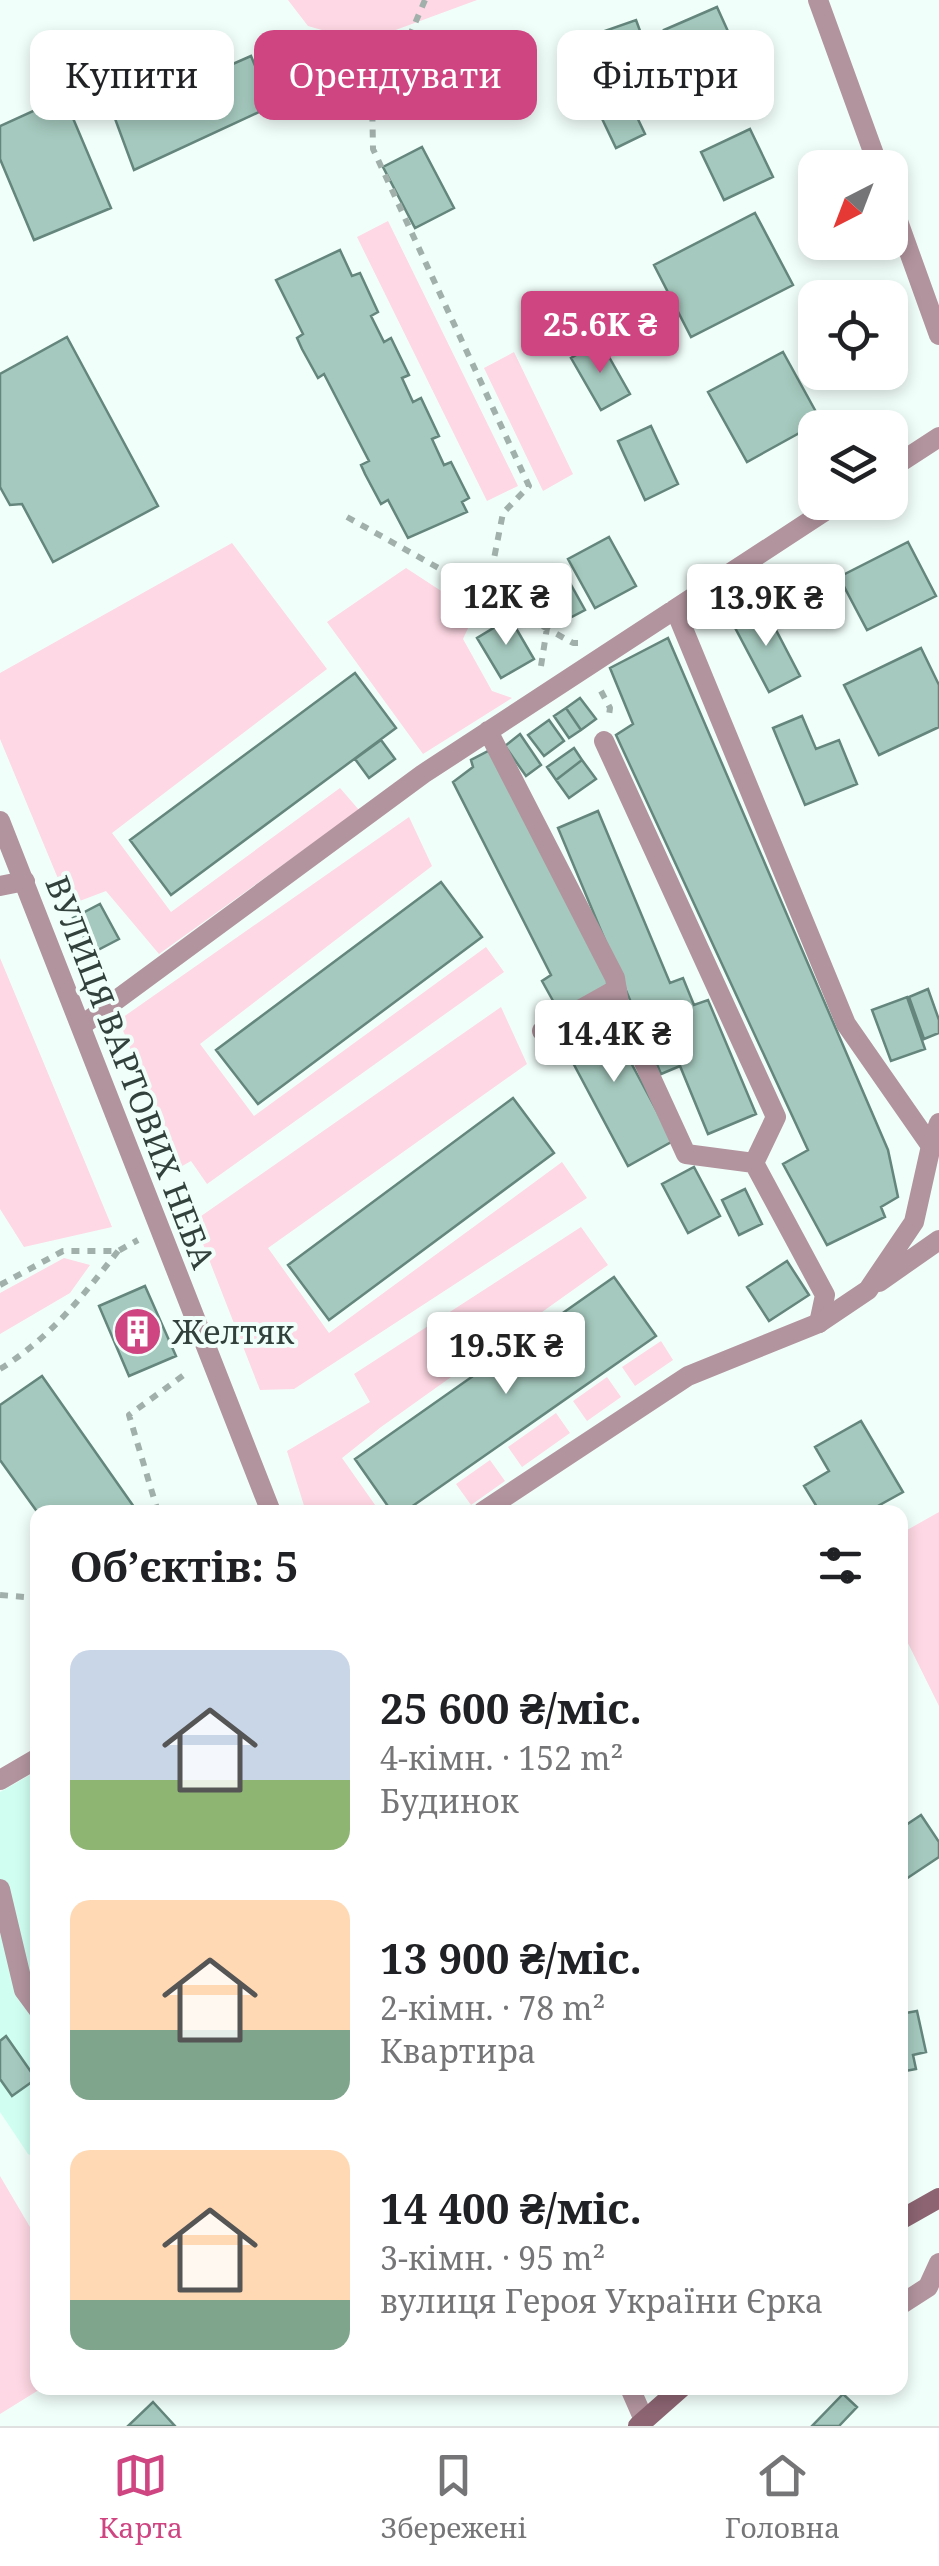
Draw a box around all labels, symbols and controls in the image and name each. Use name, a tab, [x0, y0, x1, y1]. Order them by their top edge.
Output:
chip: Купити	[30, 30, 234, 120]
chip: Орендувати	[254, 30, 537, 120]
chip: Фільтри	[557, 30, 774, 120]
north arrow	[798, 150, 908, 260]
map controls	[798, 150, 908, 520]
button: locate	[798, 280, 908, 390]
pin: 25.6K ₴	[508, 291, 692, 376]
text: 25.6K ₴	[543, 302, 657, 345]
button: layers	[798, 410, 908, 520]
pin: 12K ₴	[436, 563, 576, 648]
pin: 13.9K ₴	[674, 564, 858, 649]
text: 12K ₴	[463, 574, 549, 617]
text: 13.9K ₴	[709, 575, 823, 618]
street label: ВУЛИЦЯ ВАРТОВИХ НЕБА	[36, 870, 226, 1275]
pin: 14.4K ₴	[522, 1000, 706, 1085]
text: 14.4K ₴	[557, 1011, 671, 1054]
building icon: Желтяк	[111, 1305, 163, 1357]
place label: Желтяк	[171, 1310, 294, 1353]
pin: 19.5K ₴	[414, 1312, 598, 1397]
text: 19.5K ₴	[449, 1323, 563, 1366]
text: Об’єктів: 5	[70, 1537, 299, 1594]
icon: filters	[813, 1538, 868, 1593]
text: 25 600 ₴/міс.	[380, 1679, 642, 1736]
icon: home	[150, 1690, 270, 1810]
text: 4-кімн. · 152 m²	[380, 1736, 623, 1779]
text: Будинок	[380, 1779, 519, 1822]
text: 13 900 ₴/міс.	[380, 1929, 642, 1986]
icon: home	[150, 1940, 270, 2060]
text: 2-кімн. · 78 m²	[380, 1986, 605, 2029]
text: Квартира	[380, 2029, 536, 2072]
text: 14 400 ₴/міс.	[380, 2179, 642, 2236]
icon: home	[150, 2190, 270, 2310]
text: 3-кімн. · 95 m²	[380, 2236, 605, 2279]
text: вулиця Героя України Єрка	[380, 2279, 823, 2322]
tab: Карта	[99, 2448, 183, 2546]
tab: Збережені	[381, 2448, 527, 2546]
tab: Головна	[725, 2448, 840, 2546]

